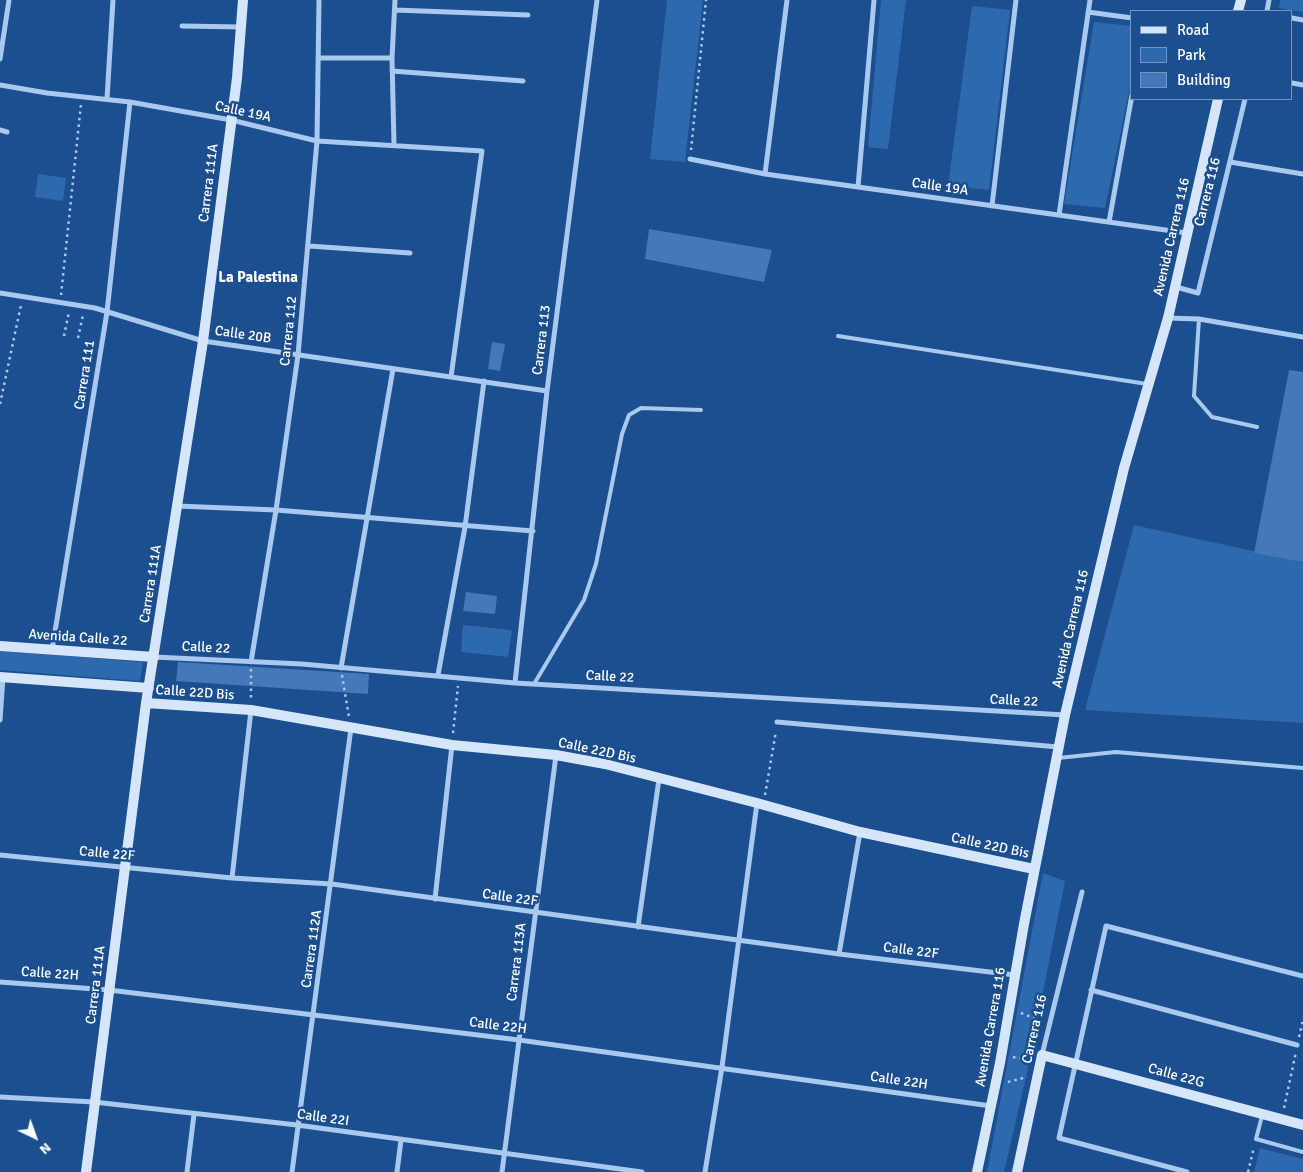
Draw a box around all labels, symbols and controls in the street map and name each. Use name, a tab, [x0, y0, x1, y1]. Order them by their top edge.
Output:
legend	[1130, 10, 1293, 100]
text: Road	[1177, 21, 1209, 39]
text: Park	[1177, 46, 1206, 64]
text: Building	[1177, 71, 1231, 89]
street label: Calle 19A	[213, 98, 273, 126]
street label: Carrera 111A	[196, 143, 222, 223]
street label: Carrera 116	[1191, 156, 1225, 228]
street label: Calle 19A	[911, 175, 969, 199]
street label: Avenida Carrera 116	[1150, 176, 1194, 298]
district label: La Palestina	[218, 269, 298, 287]
street label: Carrera 112	[277, 295, 301, 367]
street label: Carrera 113	[529, 304, 555, 376]
street label: Calle 20B	[214, 323, 272, 347]
street label: Carrera 111	[71, 339, 99, 411]
street label: Carrera 111A	[137, 544, 165, 624]
street label: Avenida Carrera 116	[1049, 568, 1093, 690]
street label: Avenida Calle 22	[28, 626, 128, 650]
street label: Calle 22	[181, 638, 231, 658]
street label: Calle 22	[585, 667, 635, 687]
street label: Calle 22D Bis	[155, 682, 235, 704]
street label: Calle 22	[989, 691, 1039, 711]
street label: Calle 22D Bis	[557, 735, 637, 767]
street label: Calle 22D Bis	[950, 830, 1030, 862]
street label: Calle 22F	[78, 843, 136, 865]
street label: Calle 22F	[481, 886, 539, 910]
street label: Carrera 112A	[298, 909, 326, 989]
street label: Carrera 113A	[504, 922, 530, 1002]
street label: Calle 22F	[882, 939, 940, 963]
street label: Carrera 111A	[83, 945, 109, 1025]
street label: Calle 22H	[20, 964, 80, 984]
street label: Avenida Carrera 116	[972, 966, 1010, 1088]
street label: Carrera 116	[1019, 993, 1051, 1065]
street label: Calle 22H	[468, 1014, 528, 1038]
street label: Calle 22G	[1146, 1060, 1206, 1092]
street label: Calle 22H	[869, 1069, 929, 1093]
street label: Calle 22I	[296, 1106, 350, 1130]
north arrow	[10, 1112, 60, 1162]
text: N	[36, 1139, 55, 1158]

